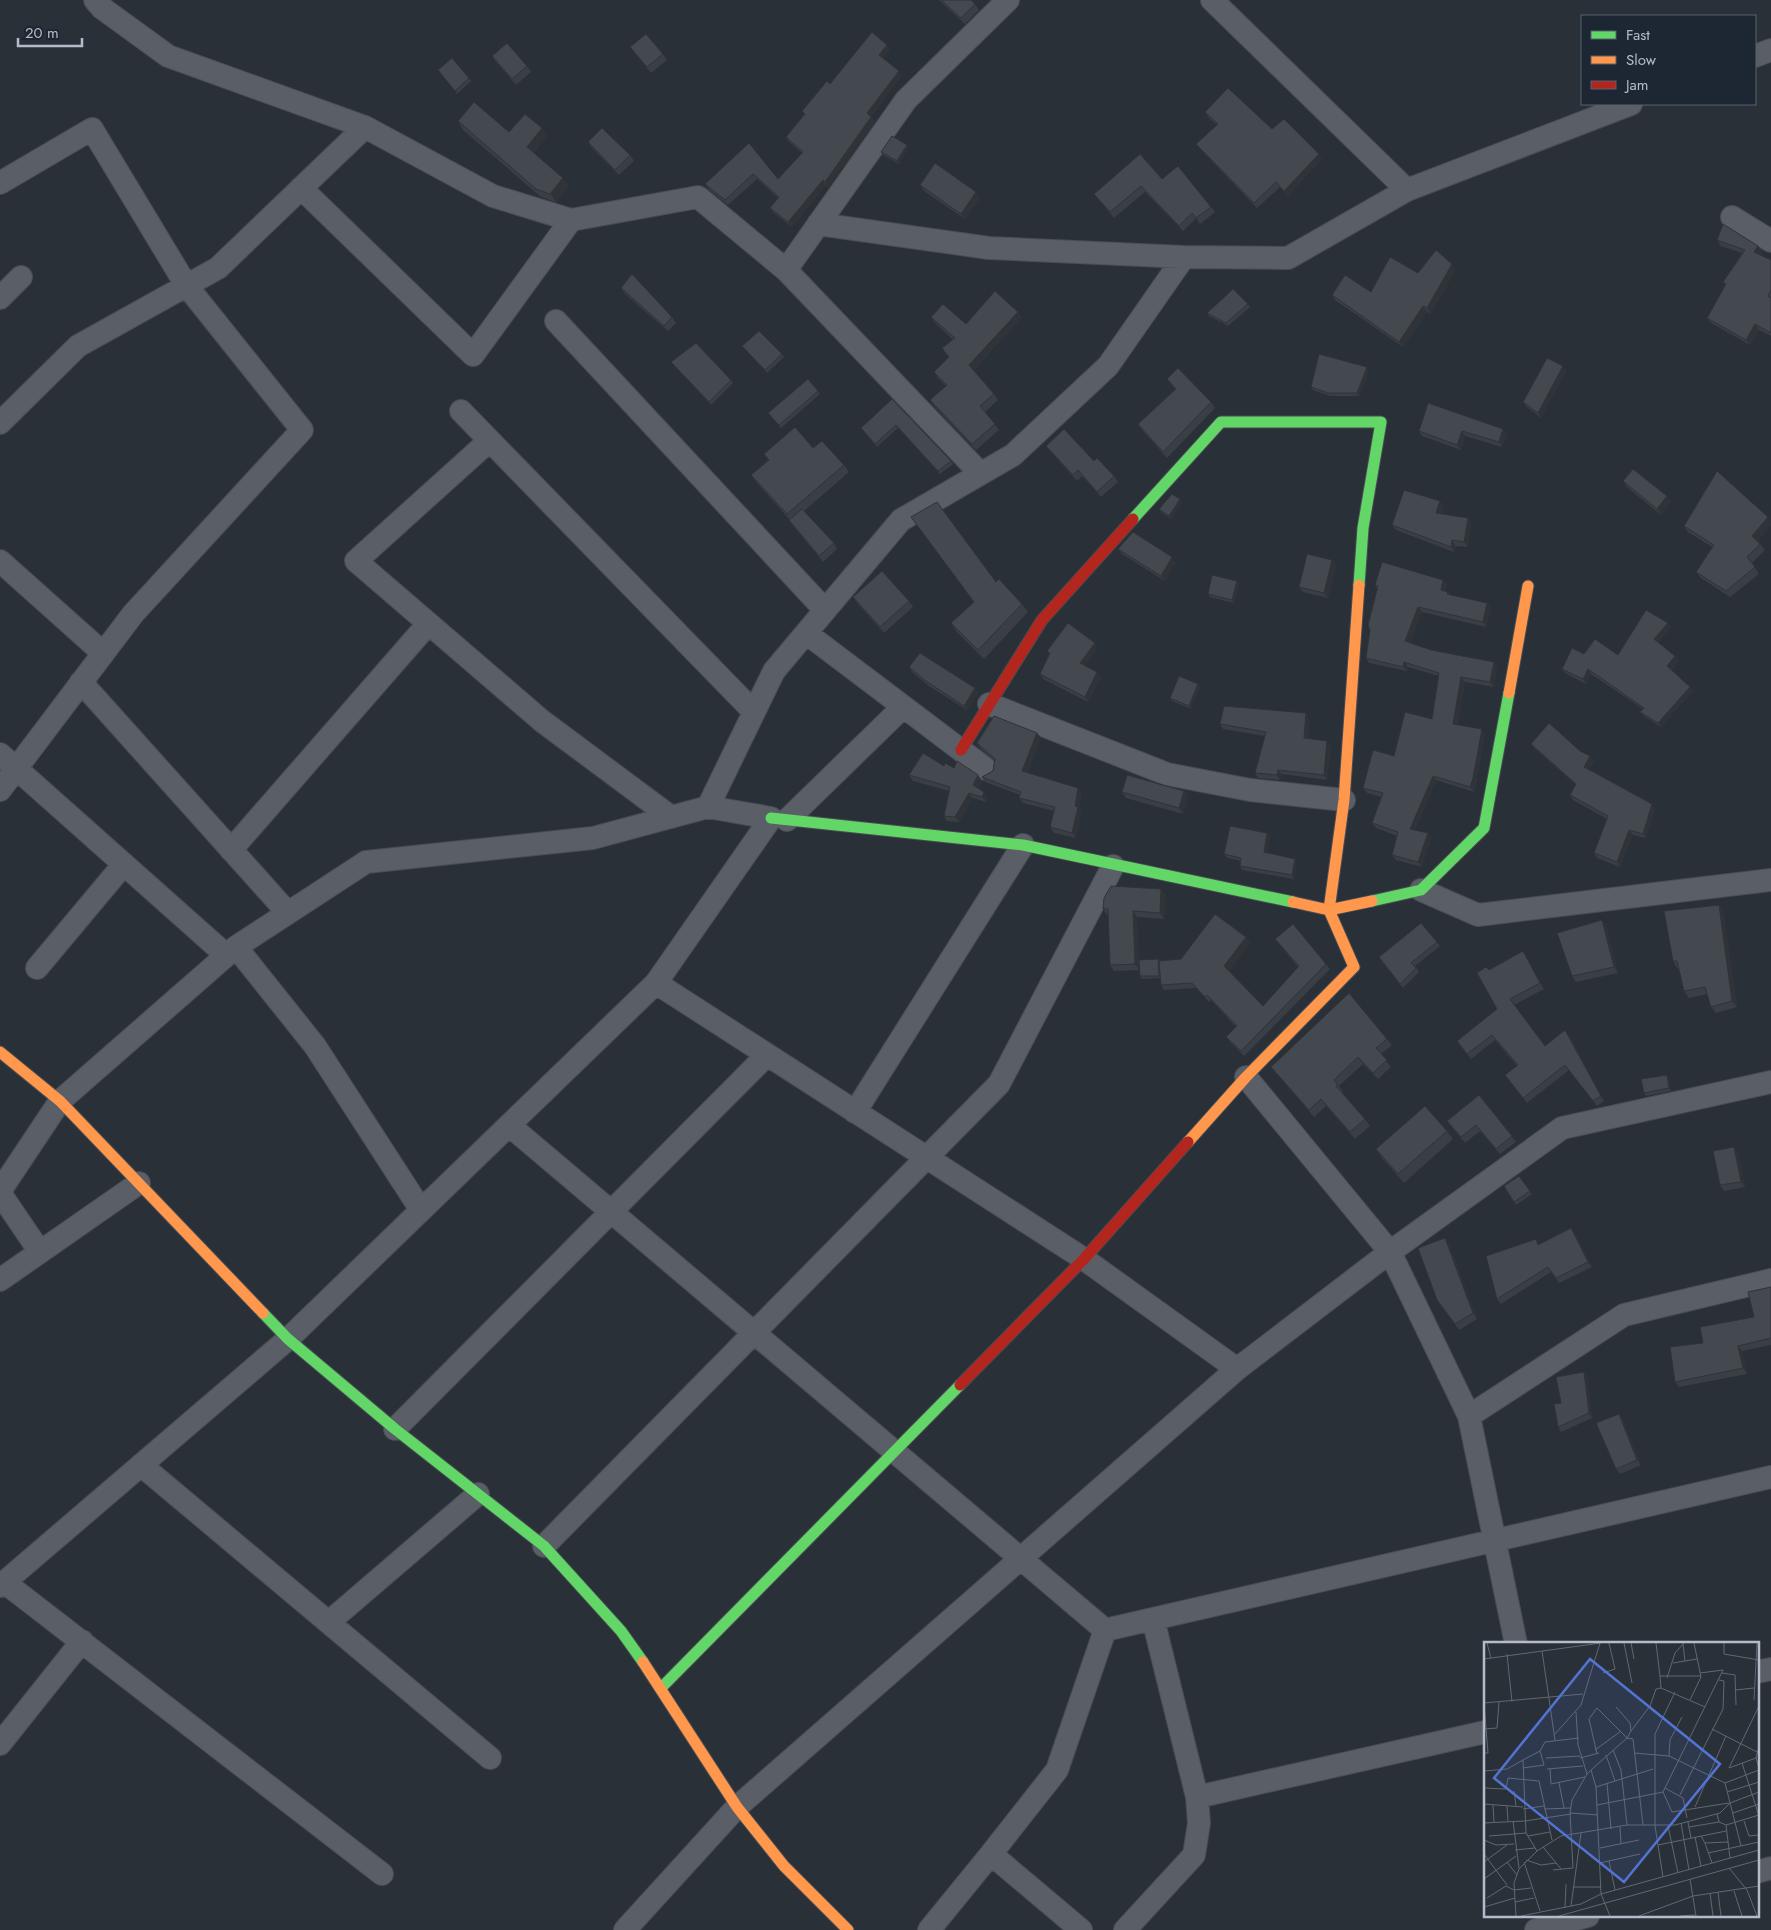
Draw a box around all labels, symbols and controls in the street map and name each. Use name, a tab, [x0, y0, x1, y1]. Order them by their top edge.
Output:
scale bar	[18, 15, 81, 47]
legend	[1581, 15, 1756, 105]
text: 20 m	[25, 22, 59, 44]
text: Fast	[1626, 24, 1650, 46]
text: Slow	[1626, 49, 1657, 71]
text: Jam	[1624, 74, 1649, 96]
inset map	[1484, 1642, 1758, 1918]

